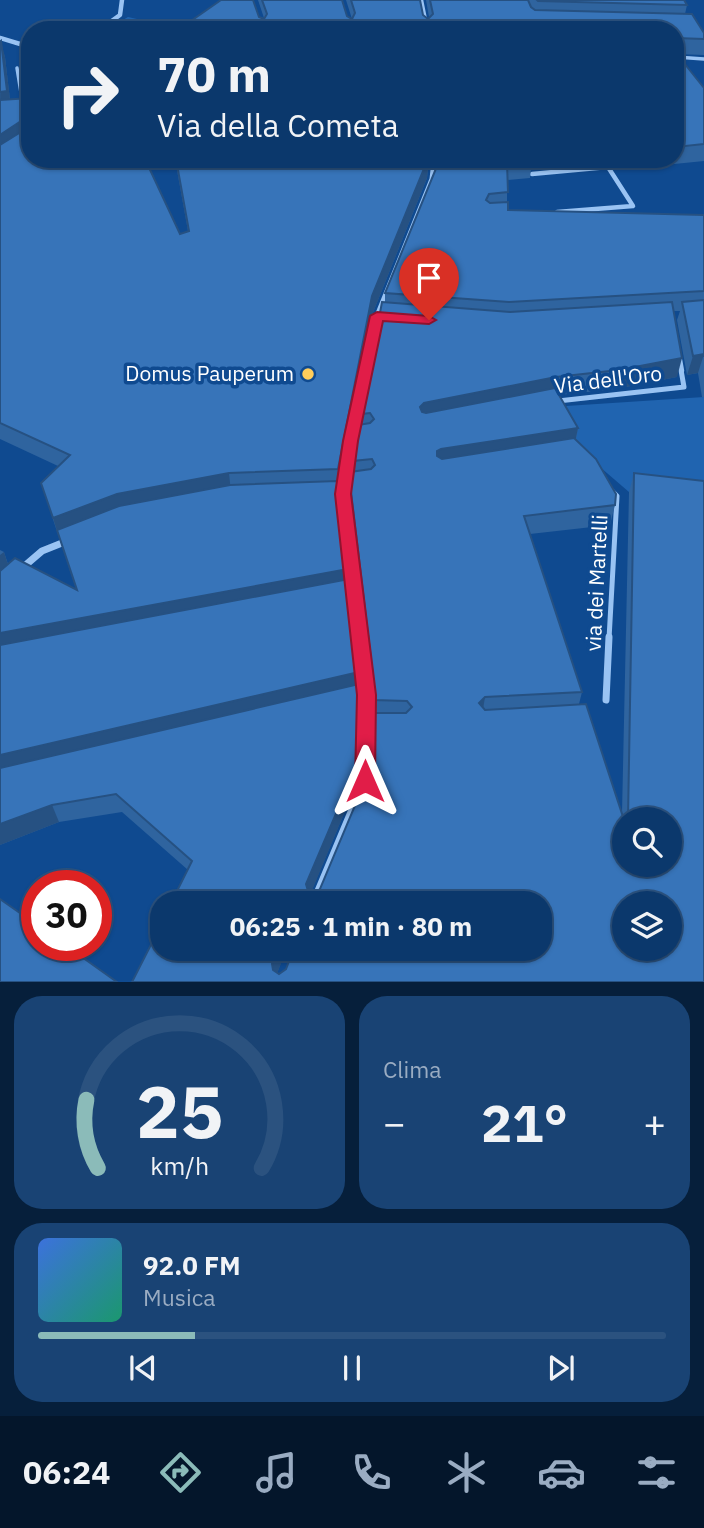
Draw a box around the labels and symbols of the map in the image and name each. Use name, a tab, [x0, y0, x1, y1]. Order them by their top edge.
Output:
pin	[399, 248, 459, 320]
place label: Domus Pauperum	[125, 359, 294, 387]
street label: Via dell'Oro	[552, 359, 663, 400]
marker: Domus Pauperum	[300, 366, 316, 382]
street label: via dei Martelli	[578, 514, 614, 652]
position arrow	[328, 744, 402, 818]
speed limit sign: 30	[21, 870, 112, 961]

